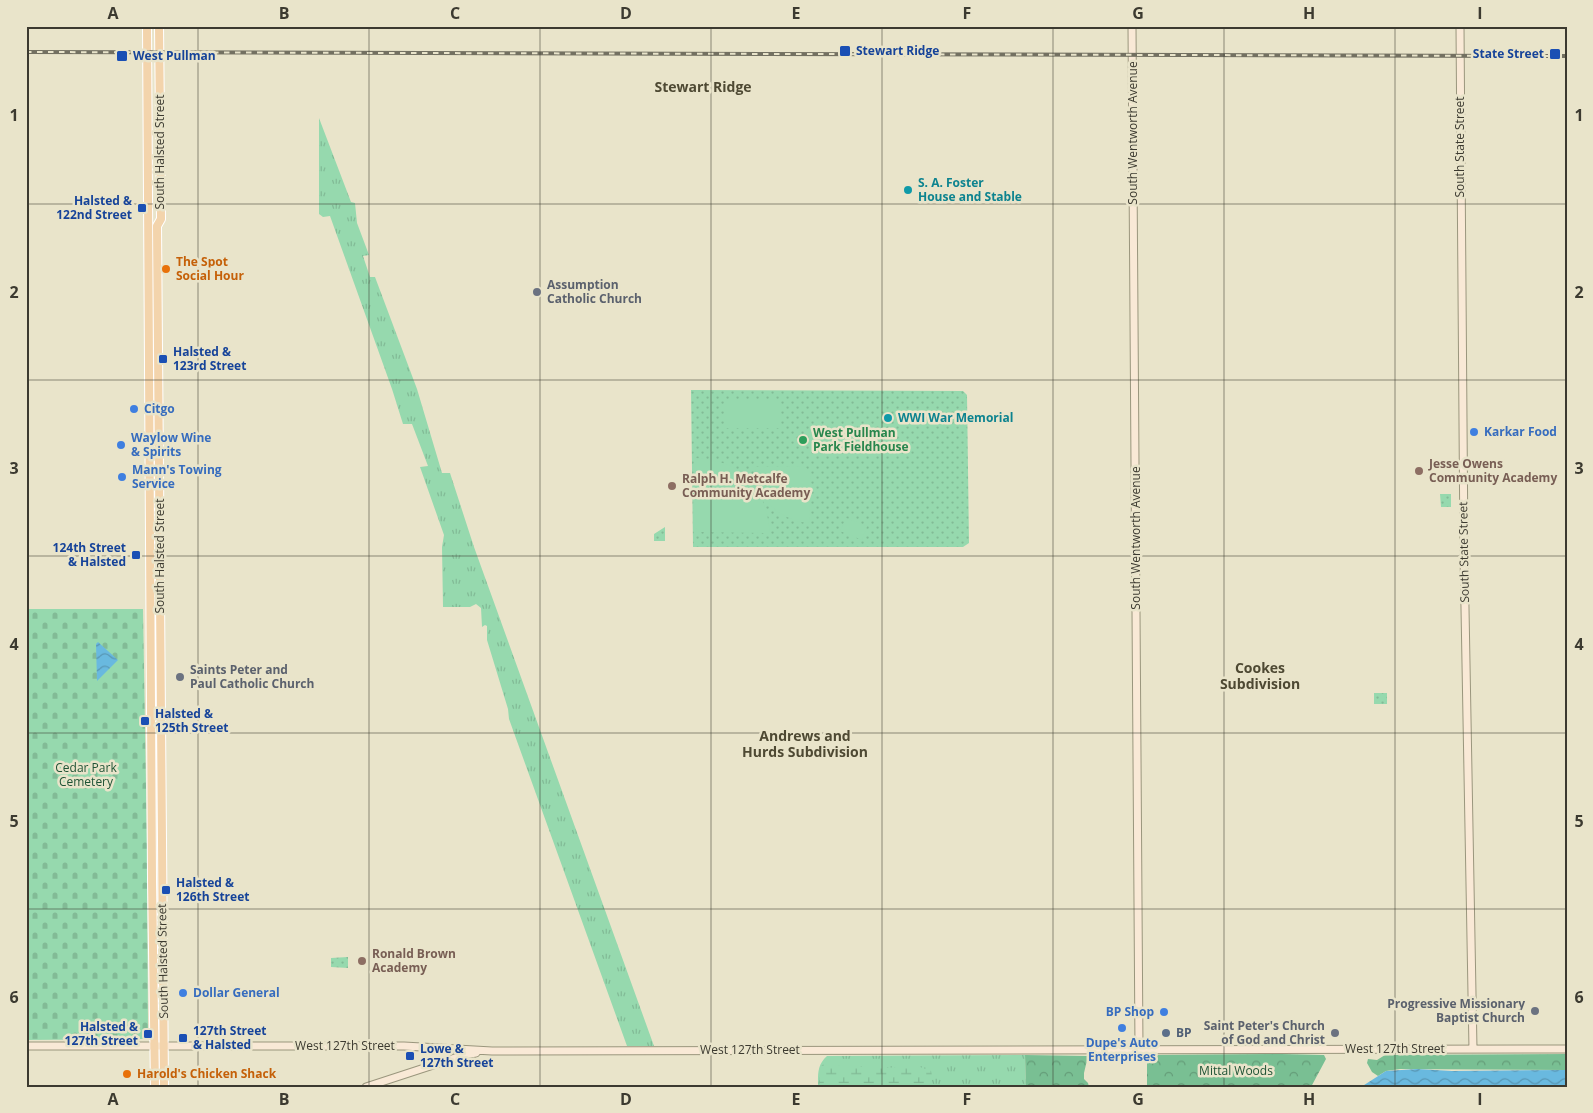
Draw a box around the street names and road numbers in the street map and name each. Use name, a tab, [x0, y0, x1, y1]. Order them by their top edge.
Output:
street label: South Wentworth Avenue	[1124, 61, 1141, 205]
street label: South Halsted Street	[151, 94, 168, 210]
street label: South State Street	[1451, 96, 1468, 198]
street label: South Wentworth Avenue	[1127, 466, 1144, 610]
street label: South Halsted Street	[151, 498, 168, 614]
street label: South State Street	[1454, 501, 1473, 603]
street label: South Halsted Street	[153, 903, 172, 1019]
street label: West 127th Street	[295, 1037, 395, 1054]
street label: West 127th Street	[1345, 1040, 1445, 1057]
street label: West 127th Street	[700, 1041, 800, 1058]

